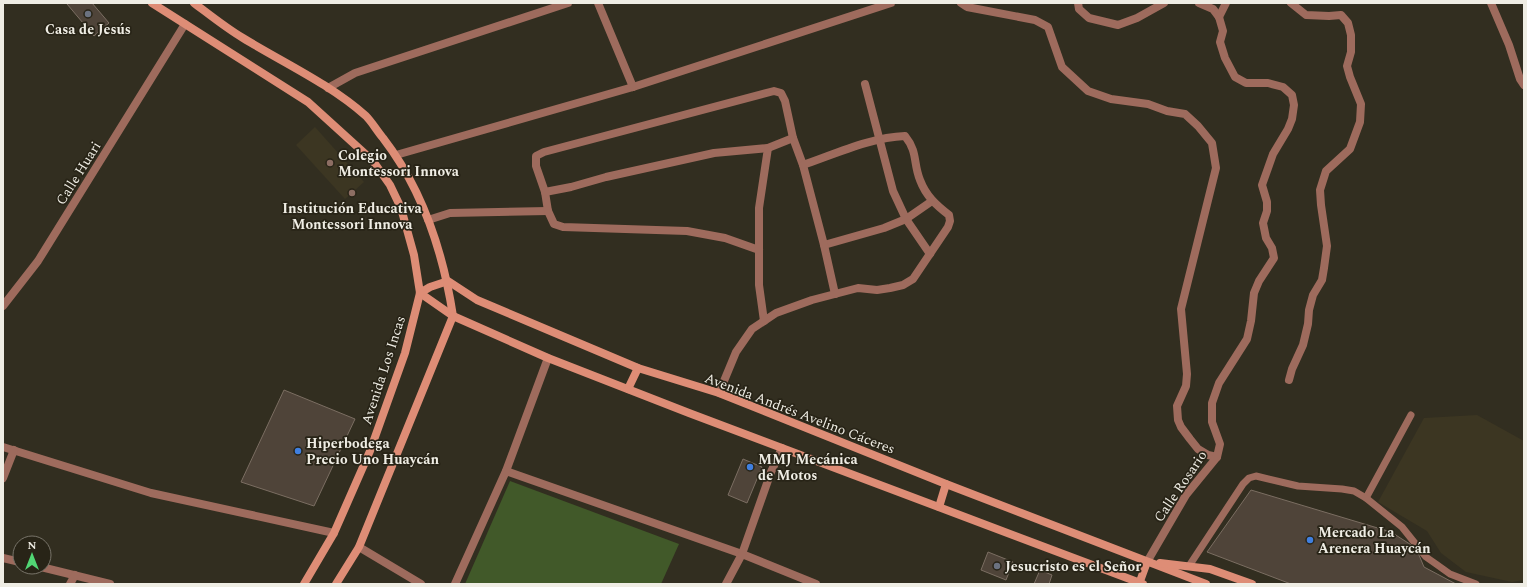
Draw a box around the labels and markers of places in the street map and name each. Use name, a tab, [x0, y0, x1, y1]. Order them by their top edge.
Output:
marker: Casa de Jesús	[83, 9, 93, 19]
place label: Casa de Jesús	[45, 19, 131, 40]
place label: Colegio Montessori Innova	[338, 145, 460, 182]
marker: Colegio Montessori Innova	[325, 158, 335, 168]
marker: Institución Educativa Montessori Innova	[347, 188, 357, 198]
place label: Institución Educativa Montessori Innova	[282, 198, 423, 235]
place label: Hiperbodega Precio Uno Huaycán	[306, 433, 439, 470]
marker: Hiperbodega Precio Uno Huaycán	[293, 446, 303, 456]
place label: MMJ Mecánica de Motos	[758, 449, 858, 486]
marker: MMJ Mecánica de Motos	[745, 462, 755, 472]
place label: Mercado La Arenera Huaycán	[1318, 522, 1431, 559]
marker: Mercado La Arenera Huaycán	[1305, 535, 1315, 545]
place label: Jesucristo es el Señor	[1005, 556, 1141, 577]
marker: Jesucristo es el Señor	[992, 561, 1002, 571]

